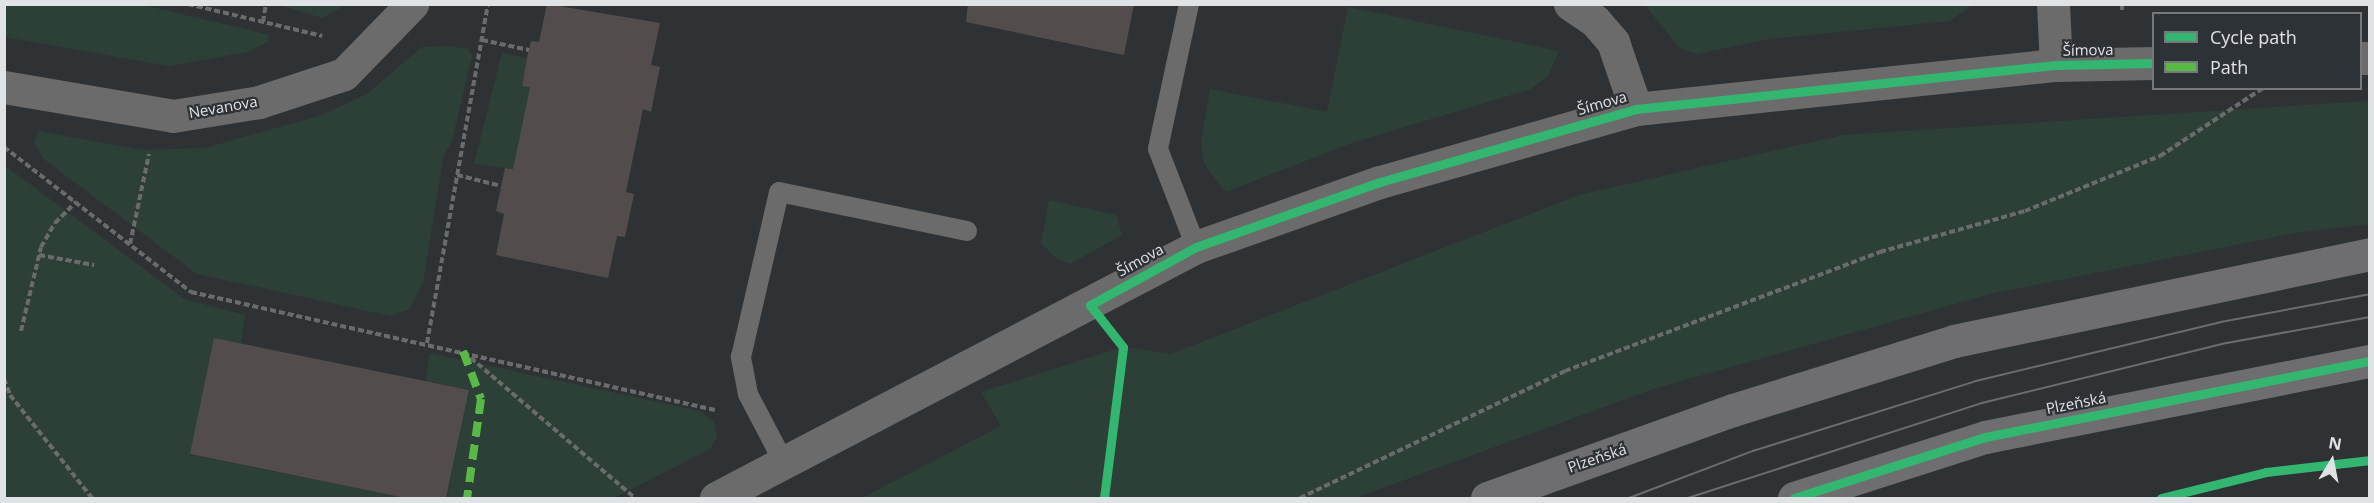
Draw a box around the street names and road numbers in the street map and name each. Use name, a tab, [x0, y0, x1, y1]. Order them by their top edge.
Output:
street label: Šímova	[2062, 41, 2114, 59]
street label: Šímova	[1575, 87, 1629, 119]
street label: Nevanova	[187, 92, 259, 122]
street label: Šímova	[1113, 240, 1167, 280]
street label: Plzeňská	[2044, 388, 2108, 418]
street label: Plzeňská	[1565, 440, 1629, 476]

